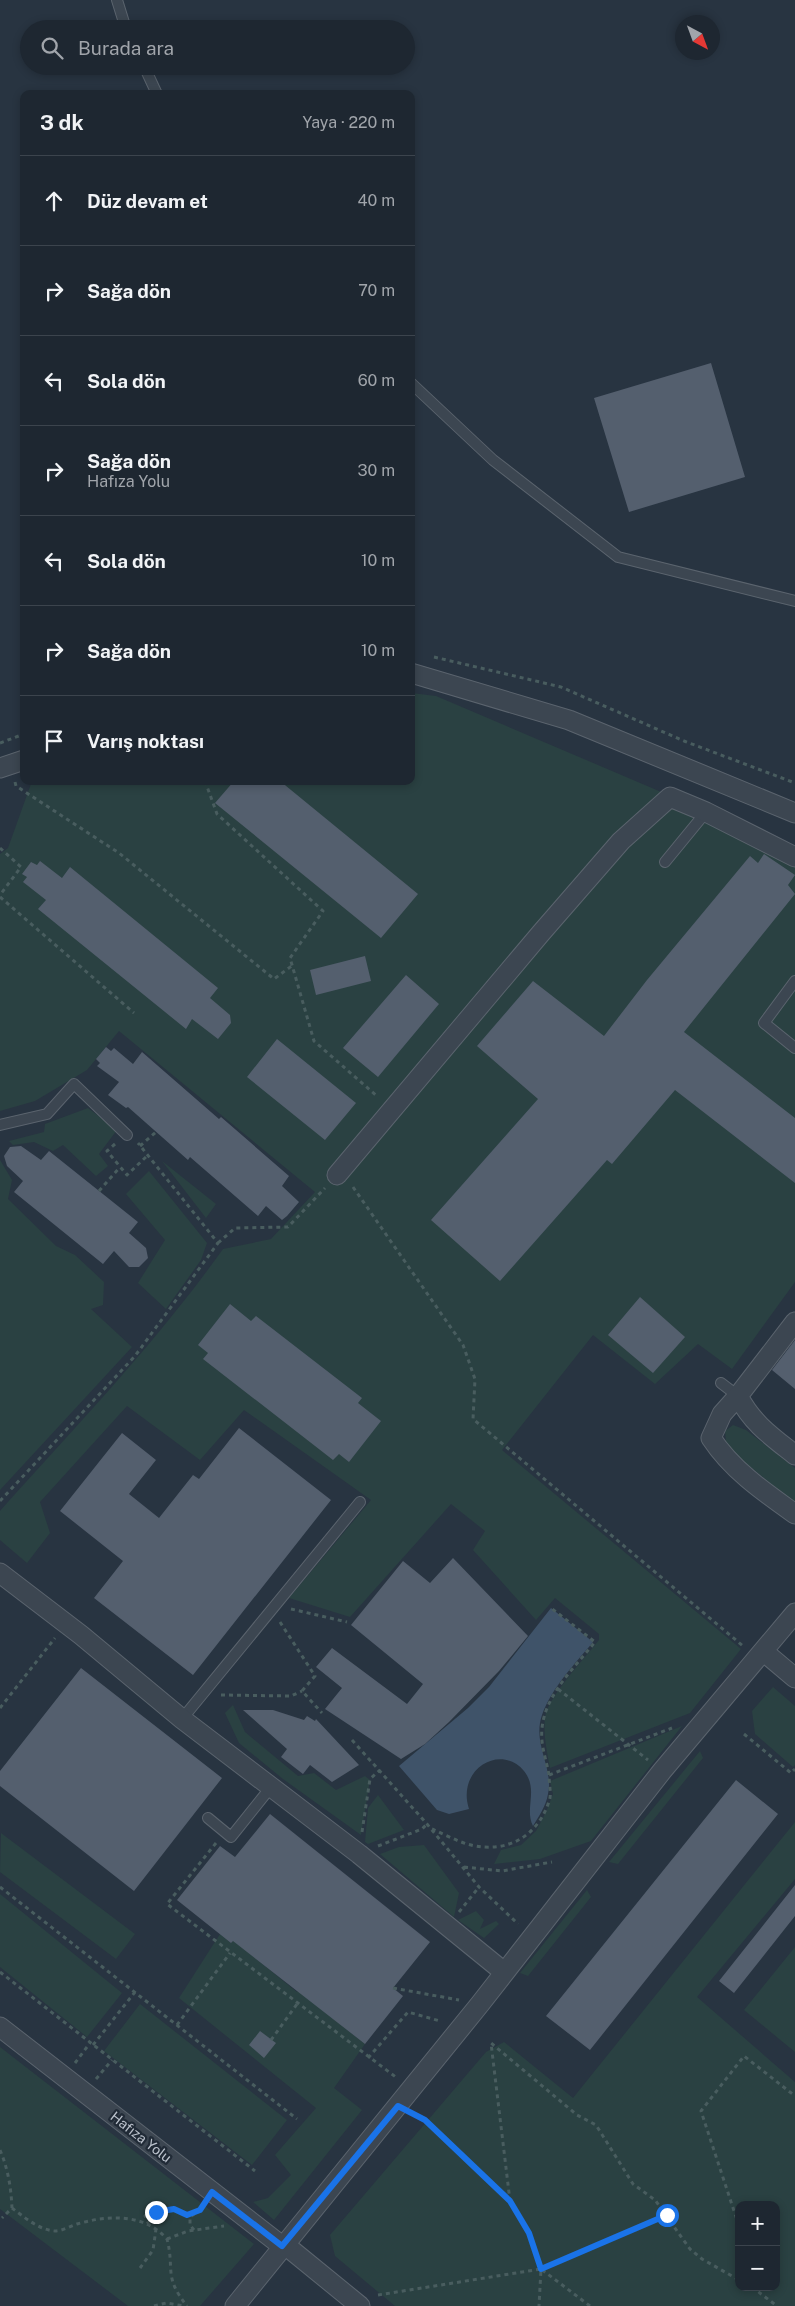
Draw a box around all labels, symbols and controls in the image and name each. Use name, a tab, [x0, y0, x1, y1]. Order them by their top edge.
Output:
north arrow	[675, 15, 720, 60]
search box	[20, 20, 415, 75]
icon: search	[38, 34, 66, 62]
text: Burada ara	[78, 37, 174, 59]
text: 3 dk	[40, 110, 84, 135]
text: Yaya · 220 m	[303, 113, 395, 132]
icon: ahead	[40, 187, 68, 215]
text: Düz devam et	[87, 190, 208, 212]
text: 40 m	[357, 191, 395, 210]
icon: right	[40, 277, 68, 305]
text: Sağa dön	[87, 280, 171, 302]
text: 70 m	[358, 281, 395, 300]
icon: left	[40, 367, 68, 395]
text: Sola dön	[87, 370, 166, 392]
text: 60 m	[358, 371, 395, 390]
text: Sağa dön	[87, 450, 171, 472]
icon: right	[40, 457, 68, 485]
text: 30 m	[358, 461, 395, 480]
text: Hafıza Yolu	[87, 472, 170, 491]
icon: left	[40, 547, 68, 575]
text: Sola dön	[87, 550, 166, 572]
text: 10 m	[361, 551, 395, 570]
icon: right	[40, 637, 68, 665]
text: Sağa dön	[87, 640, 171, 662]
text: 10 m	[361, 641, 395, 660]
icon: arrive	[40, 727, 68, 755]
text: Varış noktası	[87, 730, 204, 752]
street label: Hafıza Yolu	[107, 2108, 175, 2166]
route end	[145, 2201, 168, 2224]
map controls	[735, 2201, 780, 2291]
button: +	[735, 2201, 780, 2246]
route start	[656, 2204, 679, 2227]
button: −	[735, 2246, 780, 2291]

